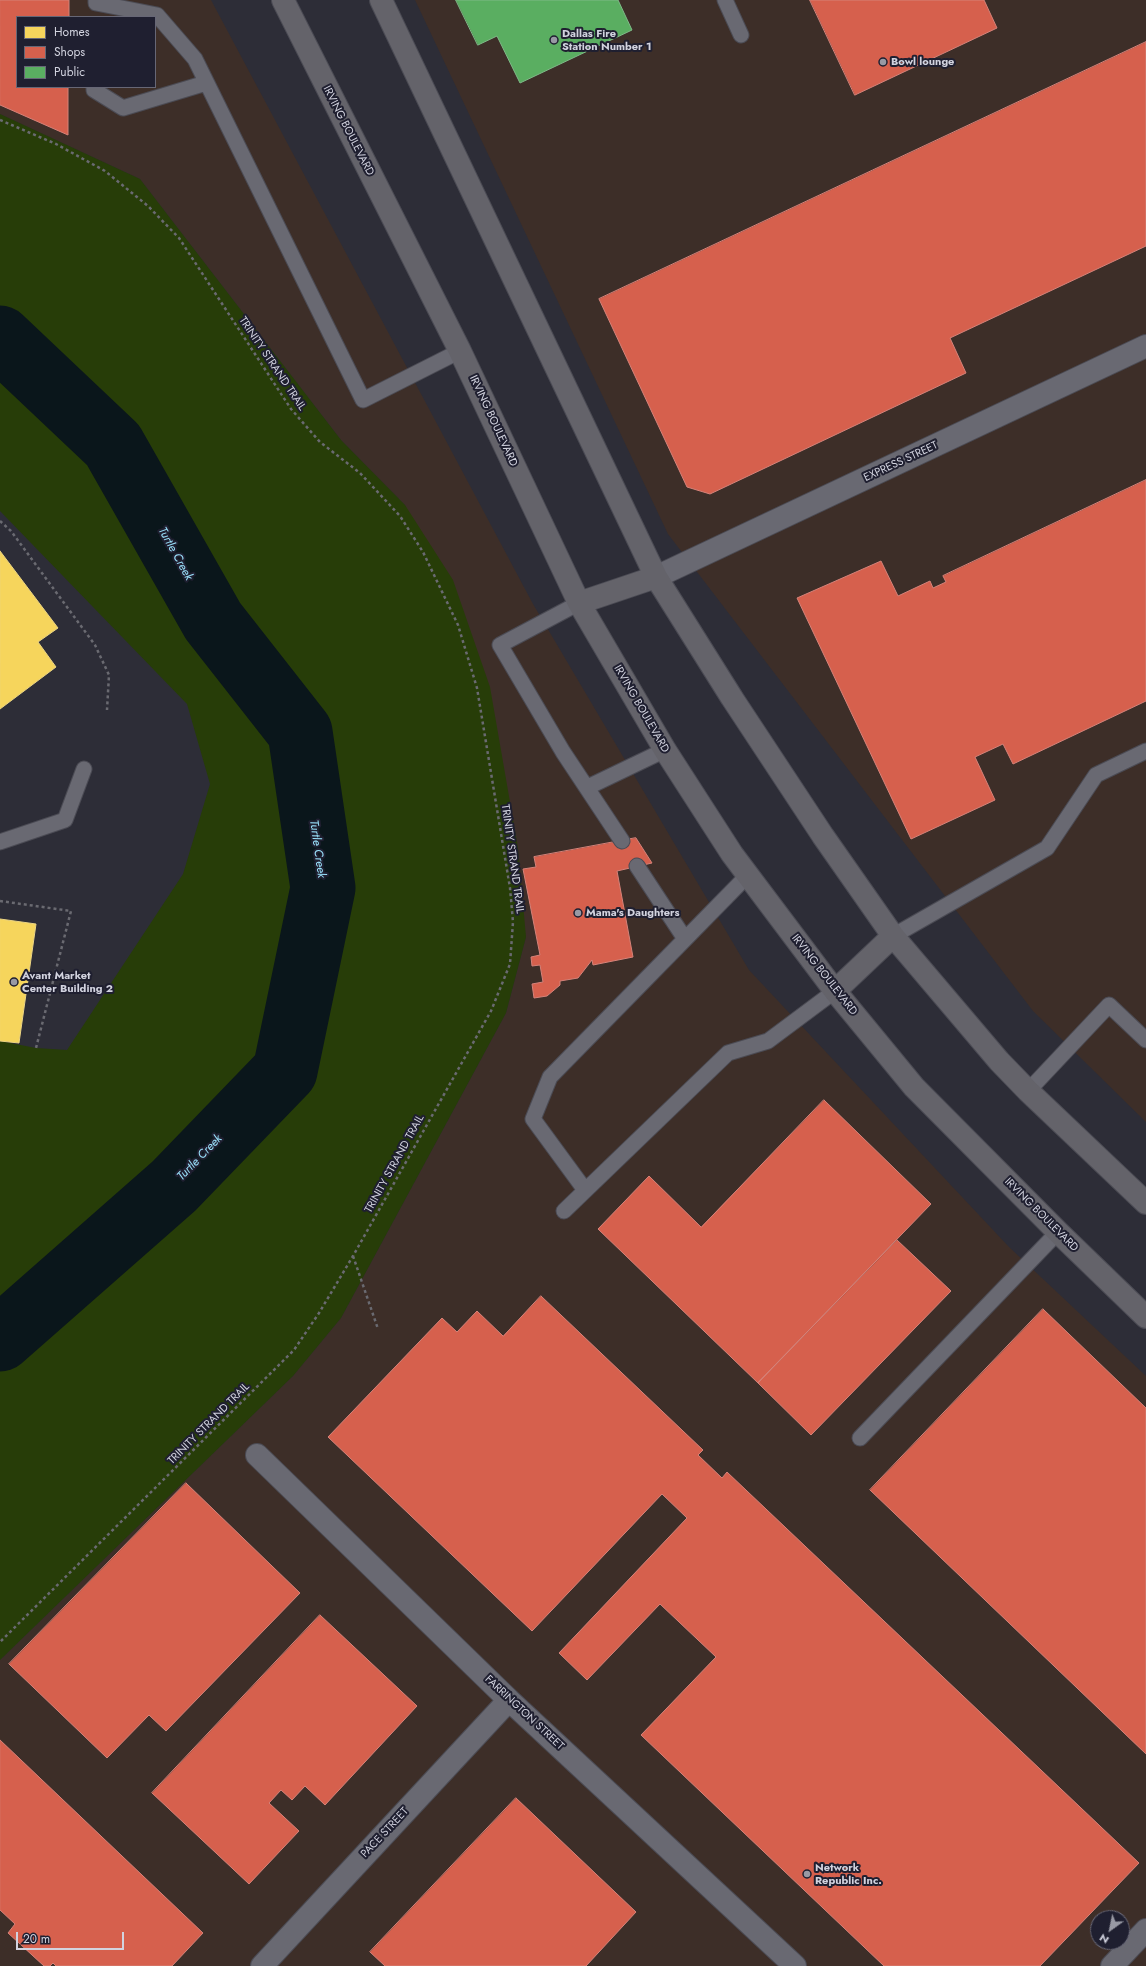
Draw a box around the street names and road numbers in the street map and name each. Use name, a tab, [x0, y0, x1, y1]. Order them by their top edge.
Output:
street label: IRVING BOULEVARD	[320, 84, 376, 178]
street label: TRINITY STRAND TRAIL	[236, 315, 308, 413]
street label: IRVING BOULEVARD	[466, 373, 520, 469]
street label: EXPRESS STREET	[862, 439, 940, 485]
street label: IRVING BOULEVARD	[611, 663, 671, 755]
street label: TRINITY STRAND TRAIL	[498, 804, 526, 914]
street label: IRVING BOULEVARD	[788, 932, 860, 1018]
street label: TRINITY STRAND TRAIL	[363, 1113, 427, 1215]
street label: IRVING BOULEVARD	[1001, 1175, 1081, 1255]
street label: TRINITY STRAND TRAIL	[165, 1380, 253, 1468]
street label: FARRINGTON STREET	[482, 1673, 566, 1753]
street label: PACE STREET	[358, 1805, 412, 1861]

